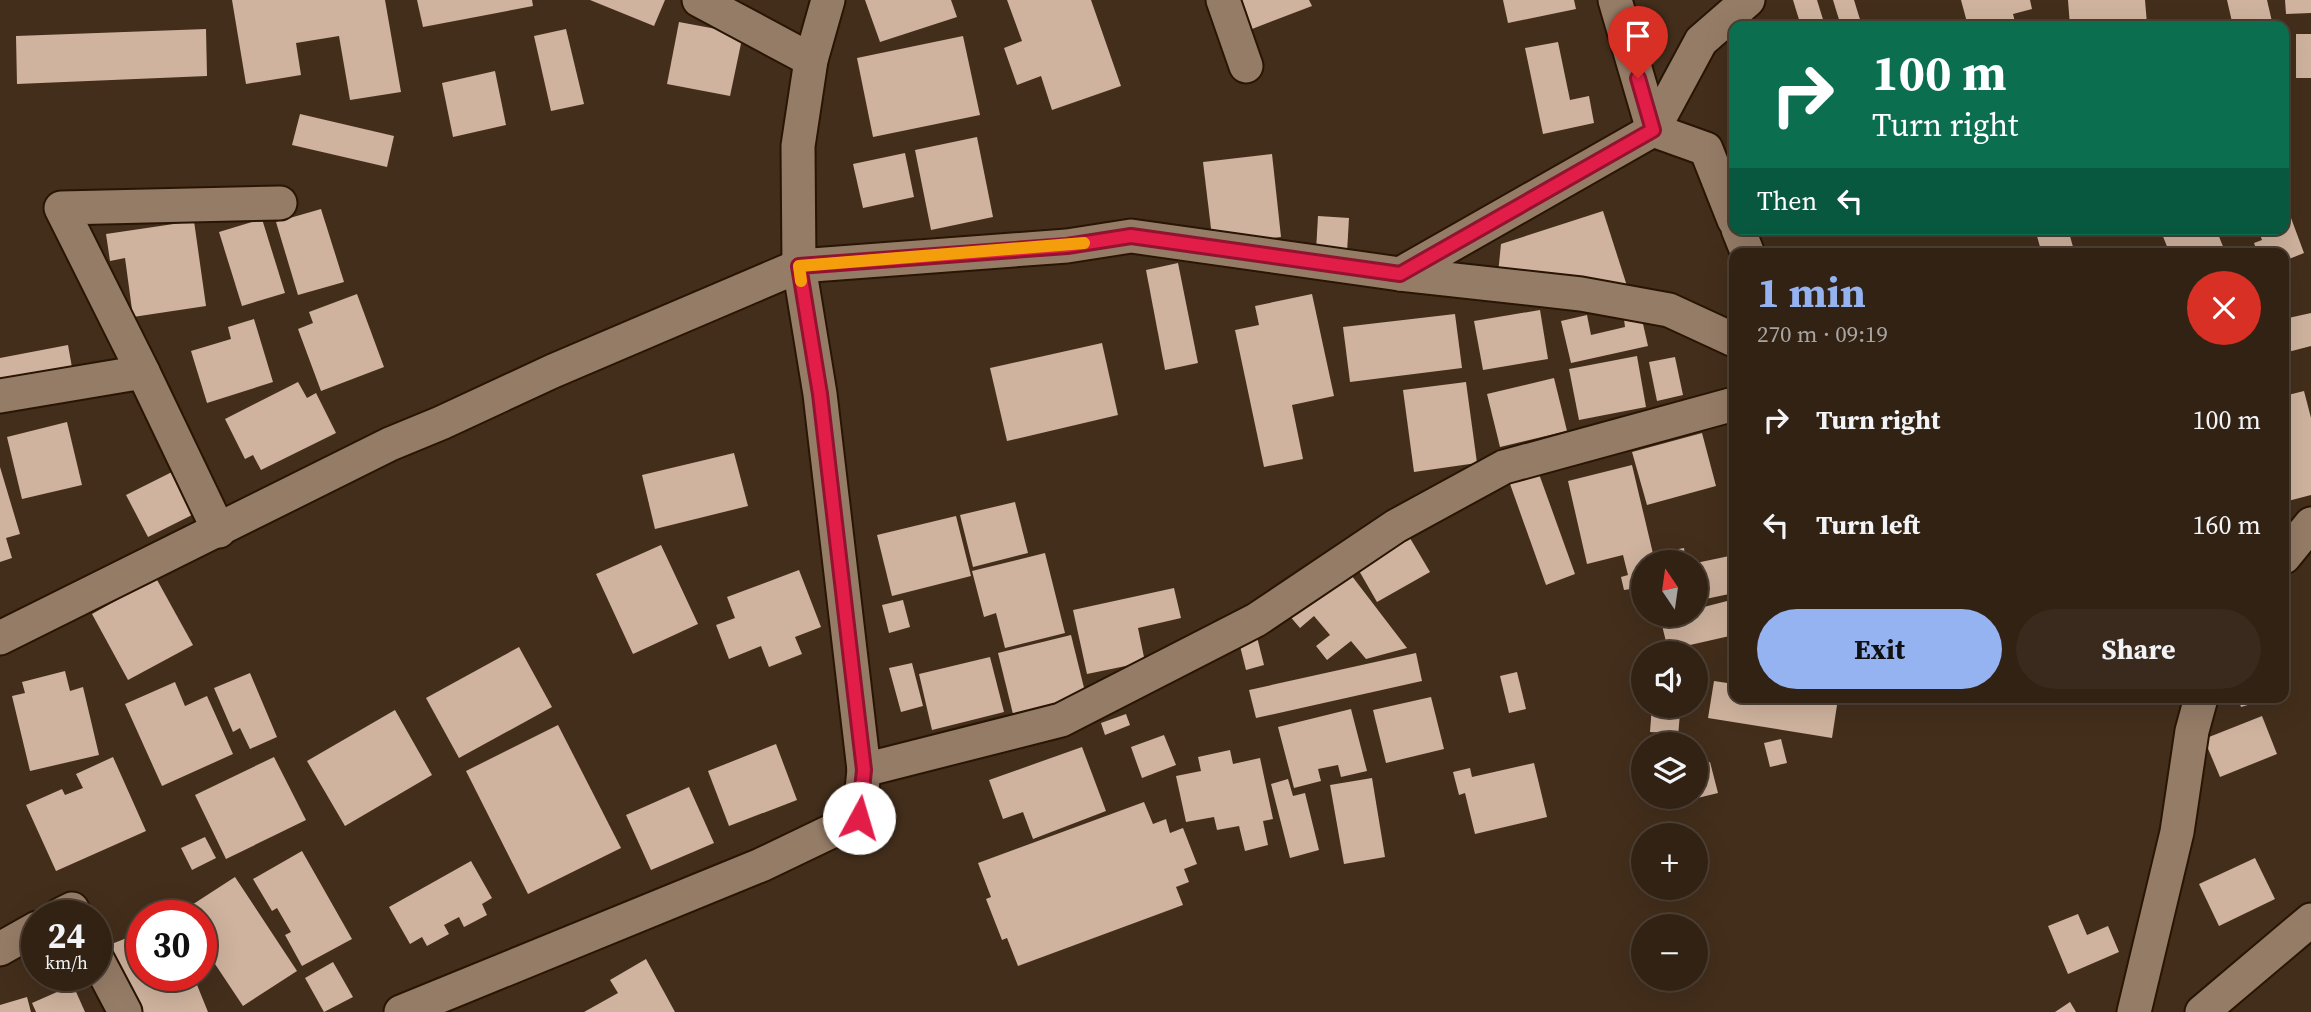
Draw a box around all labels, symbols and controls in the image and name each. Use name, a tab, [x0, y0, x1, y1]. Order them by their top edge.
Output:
pin	[1608, 6, 1668, 78]
icon: arrive	[1619, 17, 1657, 55]
text: 100 m	[1872, 39, 2007, 106]
icon: right	[1757, 49, 1848, 140]
text: Turn right	[1872, 103, 2018, 147]
icon: left	[1831, 182, 1869, 220]
text: Then	[1757, 183, 1817, 219]
text: 1 min	[1757, 263, 1866, 321]
button: close	[2187, 271, 2261, 345]
text: 270 m · 09:19	[1757, 318, 1888, 350]
icon: right	[1757, 401, 1795, 439]
text: Turn right	[1816, 402, 1940, 438]
text: 100 m	[2193, 402, 2261, 438]
icon: left	[1757, 506, 1795, 544]
text: Turn left	[1816, 507, 1920, 543]
text: 160 m	[2193, 507, 2261, 543]
north arrow	[1631, 550, 1708, 626]
map controls	[1631, 550, 1708, 991]
button: Exit	[1757, 609, 2002, 689]
button: Share	[2016, 609, 2261, 689]
button: sound	[1631, 641, 1708, 718]
button: layers	[1631, 732, 1708, 809]
position arrow	[822, 781, 896, 855]
button: +	[1631, 823, 1708, 900]
speed limit sign: 30	[126, 900, 217, 991]
text: 24	[48, 912, 85, 960]
button: −	[1631, 914, 1708, 991]
text: km/h	[45, 950, 88, 975]

